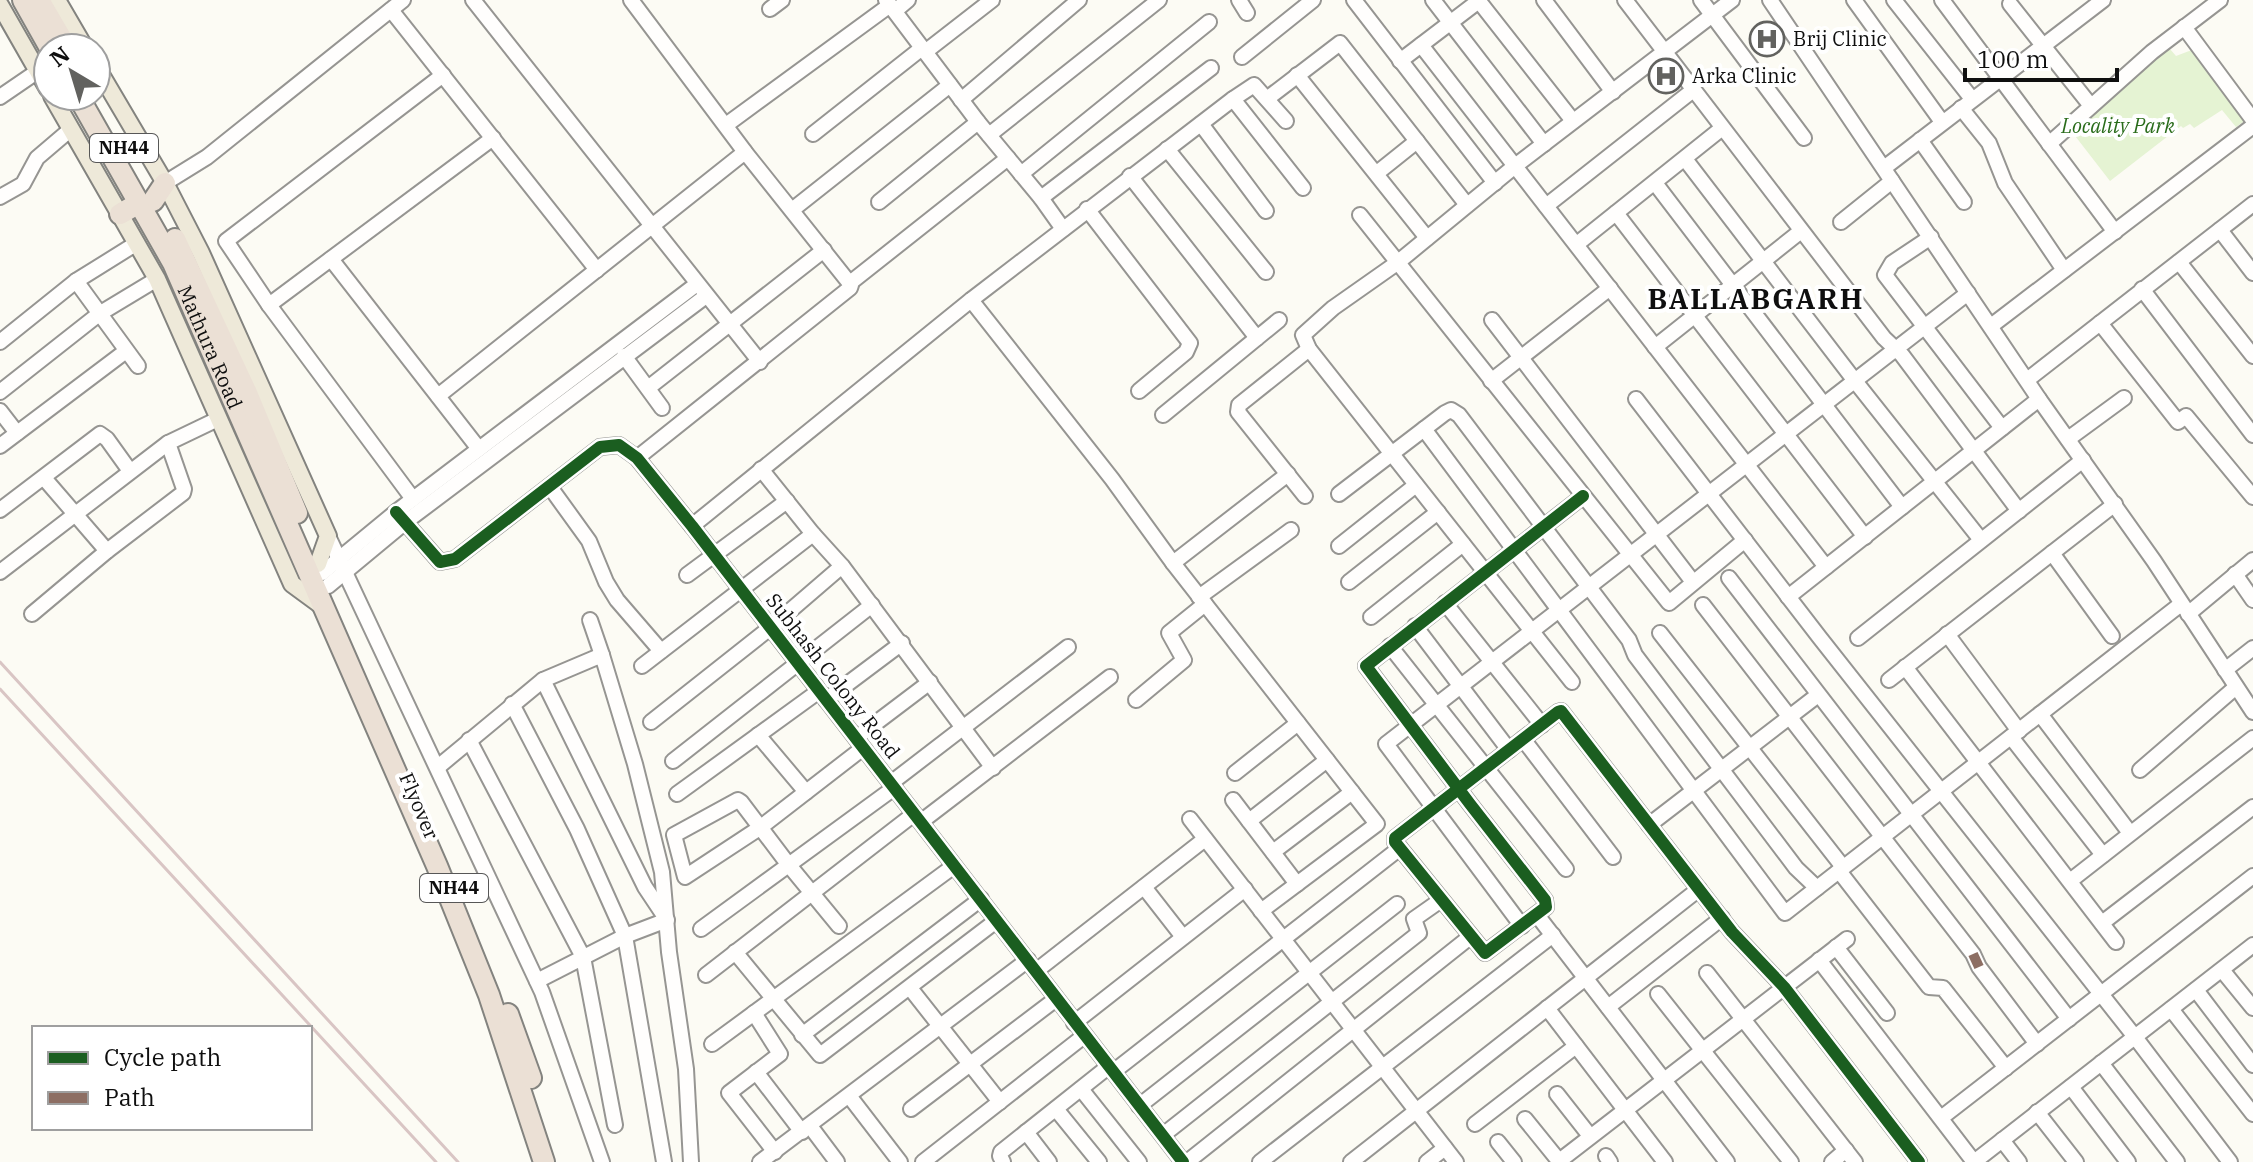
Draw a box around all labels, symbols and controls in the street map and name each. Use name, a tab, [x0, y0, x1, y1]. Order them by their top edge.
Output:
hospital icon: Brij Clinic	[1748, 20, 1786, 58]
place label: Brij Clinic	[1793, 25, 1887, 52]
north arrow	[32, 32, 112, 112]
scale bar	[1965, 32, 2117, 82]
text: N	[44, 39, 75, 73]
text: 100 m	[1977, 43, 2049, 75]
hospital icon: Arka Clinic	[1647, 57, 1685, 95]
place label: Arka Clinic	[1692, 62, 1797, 89]
park label: Locality Park	[2060, 112, 2175, 139]
road number: NH44	[90, 134, 158, 162]
district label: BALLABGARH	[1647, 280, 1865, 317]
street label: Mathura Road	[171, 281, 249, 413]
street label: Subhash Colony Road	[760, 587, 907, 764]
street label: Flyover	[393, 768, 446, 843]
road number: NH44	[420, 874, 488, 902]
legend	[32, 1026, 312, 1130]
text: Cycle path	[104, 1041, 221, 1073]
text: Path	[104, 1081, 155, 1113]

